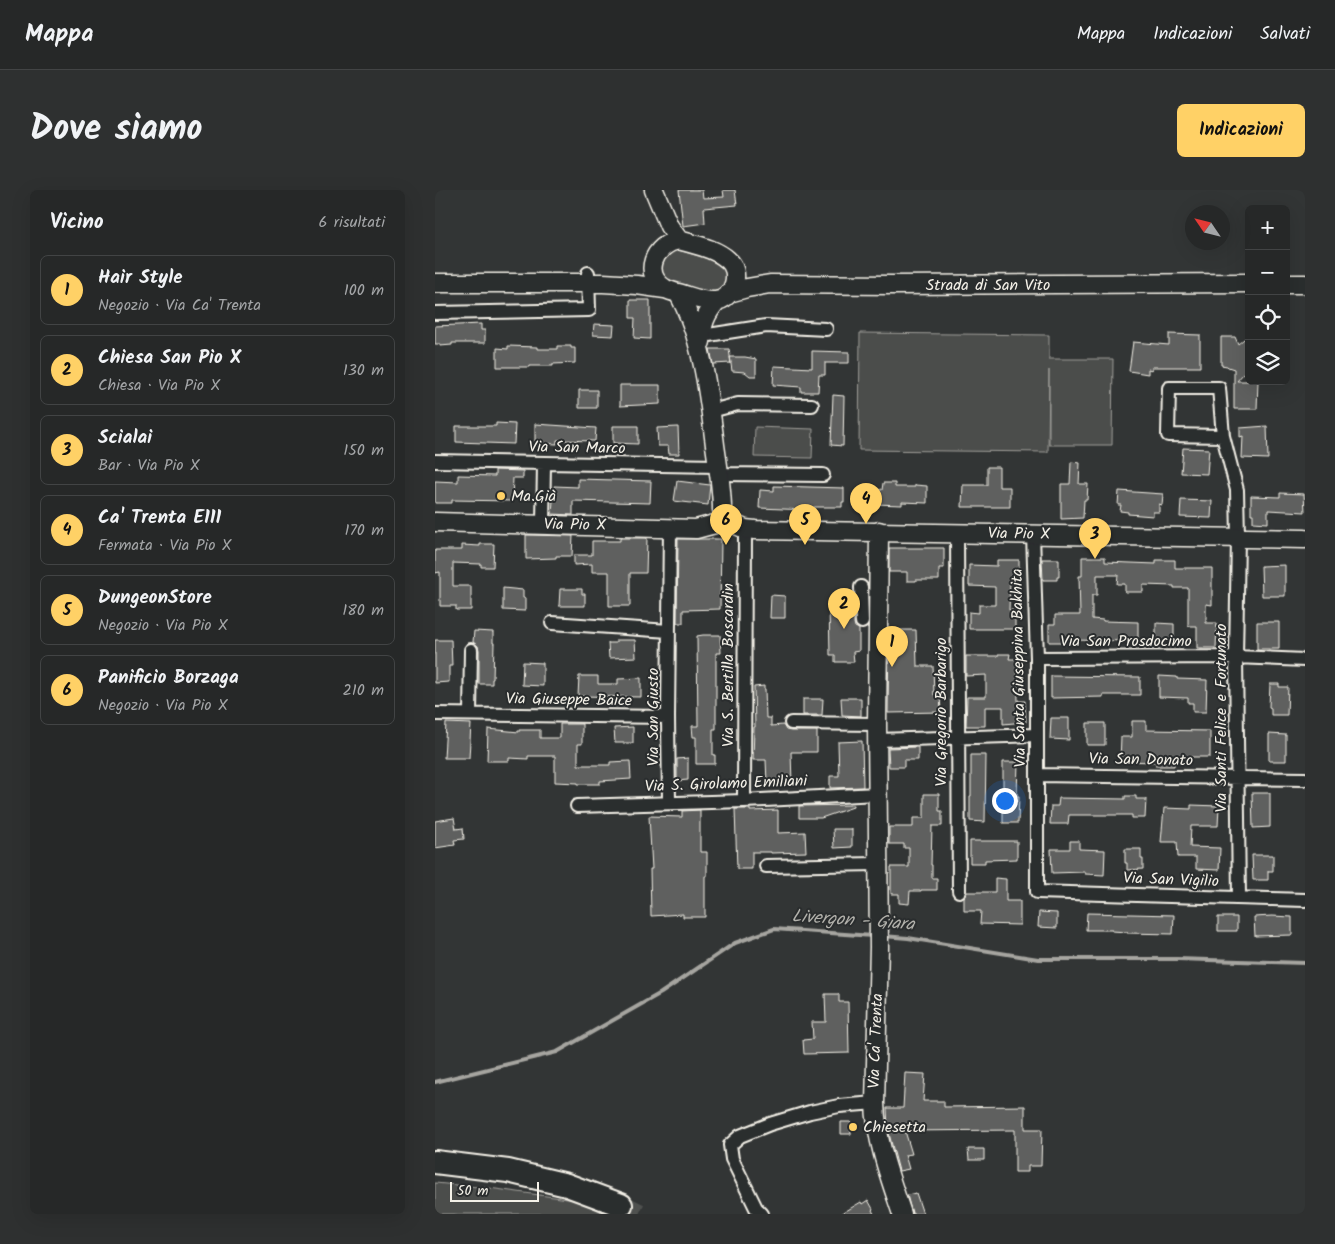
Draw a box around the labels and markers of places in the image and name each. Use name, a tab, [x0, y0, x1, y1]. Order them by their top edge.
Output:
pin: 4	[850, 483, 882, 524]
place label: Ma.Già	[511, 484, 556, 509]
marker: Ma.Già	[495, 490, 507, 502]
pin: 6	[710, 504, 742, 545]
pin: 5	[789, 504, 821, 545]
pin: 3	[1079, 518, 1111, 559]
pin: 2	[828, 588, 860, 629]
pin: 1	[876, 626, 908, 667]
place label: Chiesetta	[863, 1115, 926, 1140]
marker: Chiesetta	[847, 1121, 859, 1133]

